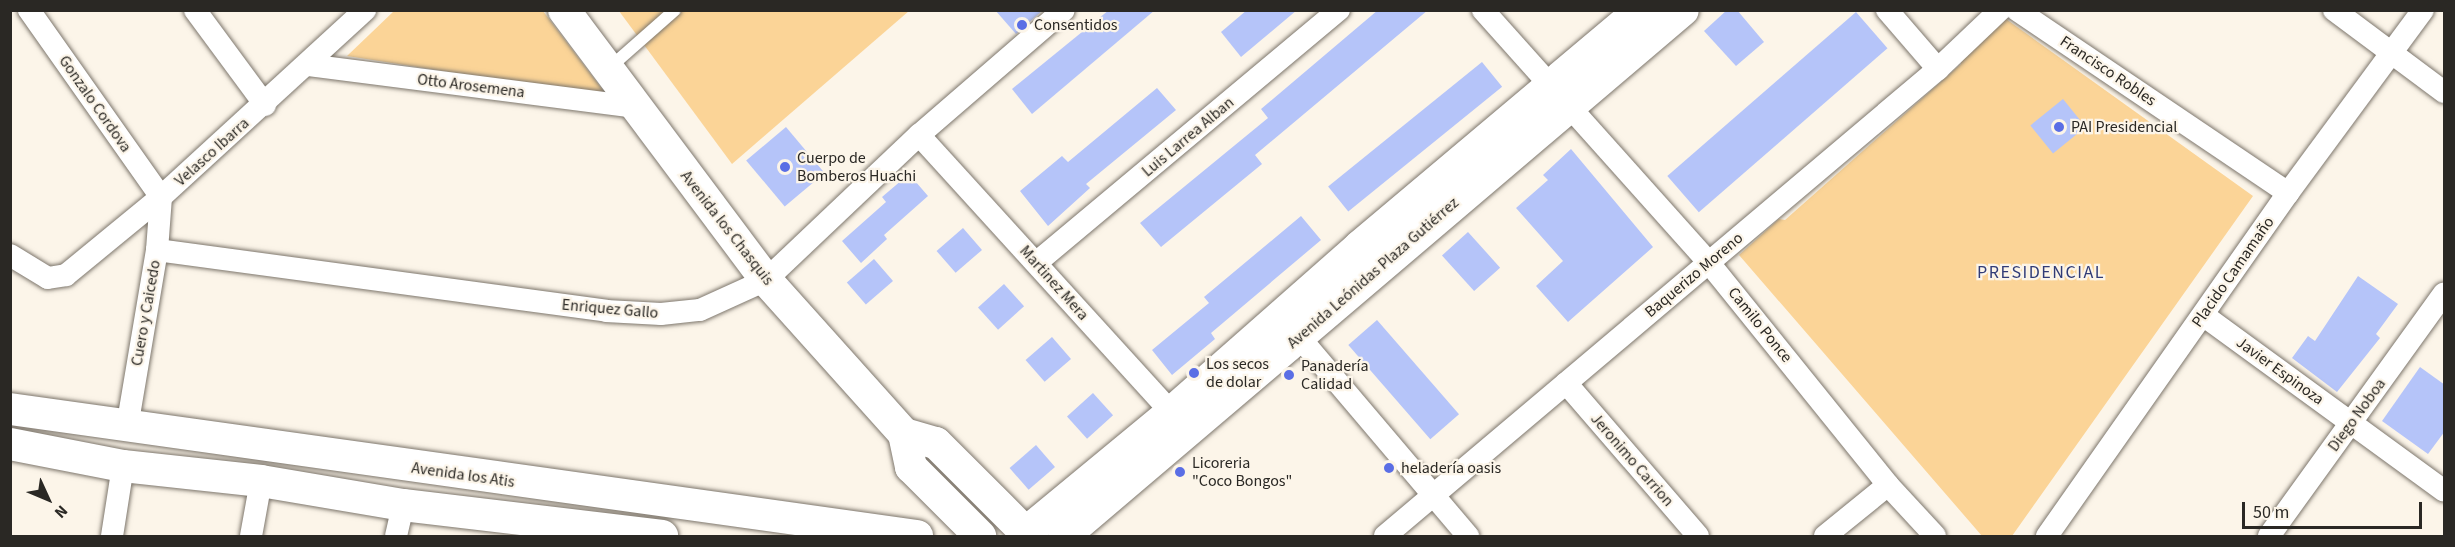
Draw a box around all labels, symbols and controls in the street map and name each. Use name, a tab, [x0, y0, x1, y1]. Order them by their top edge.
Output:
place label: Consentidos	[1034, 15, 1118, 35]
marker: Consentidos	[1015, 18, 1029, 32]
street label: Francisco Robles	[2056, 32, 2160, 110]
street label: Gonzalo Cordova	[55, 52, 135, 156]
street label: Otto Arosemena	[416, 70, 526, 102]
street label: Luis Larrea Alban	[1138, 93, 1238, 181]
street label: Velasco Ibarra	[171, 114, 253, 190]
place label: PAI Presidencial	[2071, 117, 2177, 137]
marker: PAI Presidencial	[2052, 120, 2066, 134]
place label: Cuerpo de Bomberos Huachi	[797, 148, 916, 186]
marker: Cuerpo de Bomberos Huachi	[778, 160, 792, 174]
street label: Avenida los Chasquis	[676, 167, 778, 289]
street label: Avenida Leónidas Plaza Gutiérrez	[1283, 193, 1463, 353]
street label: Placido Camamaño	[2188, 213, 2278, 331]
street label: Baquerizo Moreno	[1641, 228, 1747, 322]
street label: Martinez Mera	[1015, 242, 1093, 324]
street label: Cuero y Caicedo	[127, 259, 165, 367]
district label: PRESIDENCIAL	[1977, 262, 2105, 284]
street label: Camilo Ponce	[1724, 283, 1796, 367]
street label: Enriquez Gallo	[561, 295, 659, 323]
street label: Javier Espinoza	[2232, 333, 2328, 409]
place label: Los secos de dolar	[1206, 354, 1269, 392]
place label: Panadería Calidad	[1301, 356, 1369, 394]
marker: Los secos de dolar	[1187, 366, 1201, 380]
marker: Panadería Calidad	[1282, 368, 1296, 382]
street label: Diego Noboa	[2324, 375, 2390, 455]
street label: Jeronimo Carrion	[1586, 409, 1678, 511]
place label: Licoreria "Coco Bongos"	[1192, 453, 1292, 491]
street label: Avenida los Atis	[410, 458, 516, 492]
place label: heladería oasis	[1401, 458, 1501, 478]
marker: heladería oasis	[1382, 461, 1396, 475]
marker: Licoreria "Coco Bongos"	[1173, 465, 1187, 479]
north arrow	[18, 469, 78, 529]
scale bar	[2245, 490, 2425, 528]
text: N	[49, 500, 73, 523]
text: 50 m	[2253, 500, 2289, 525]

